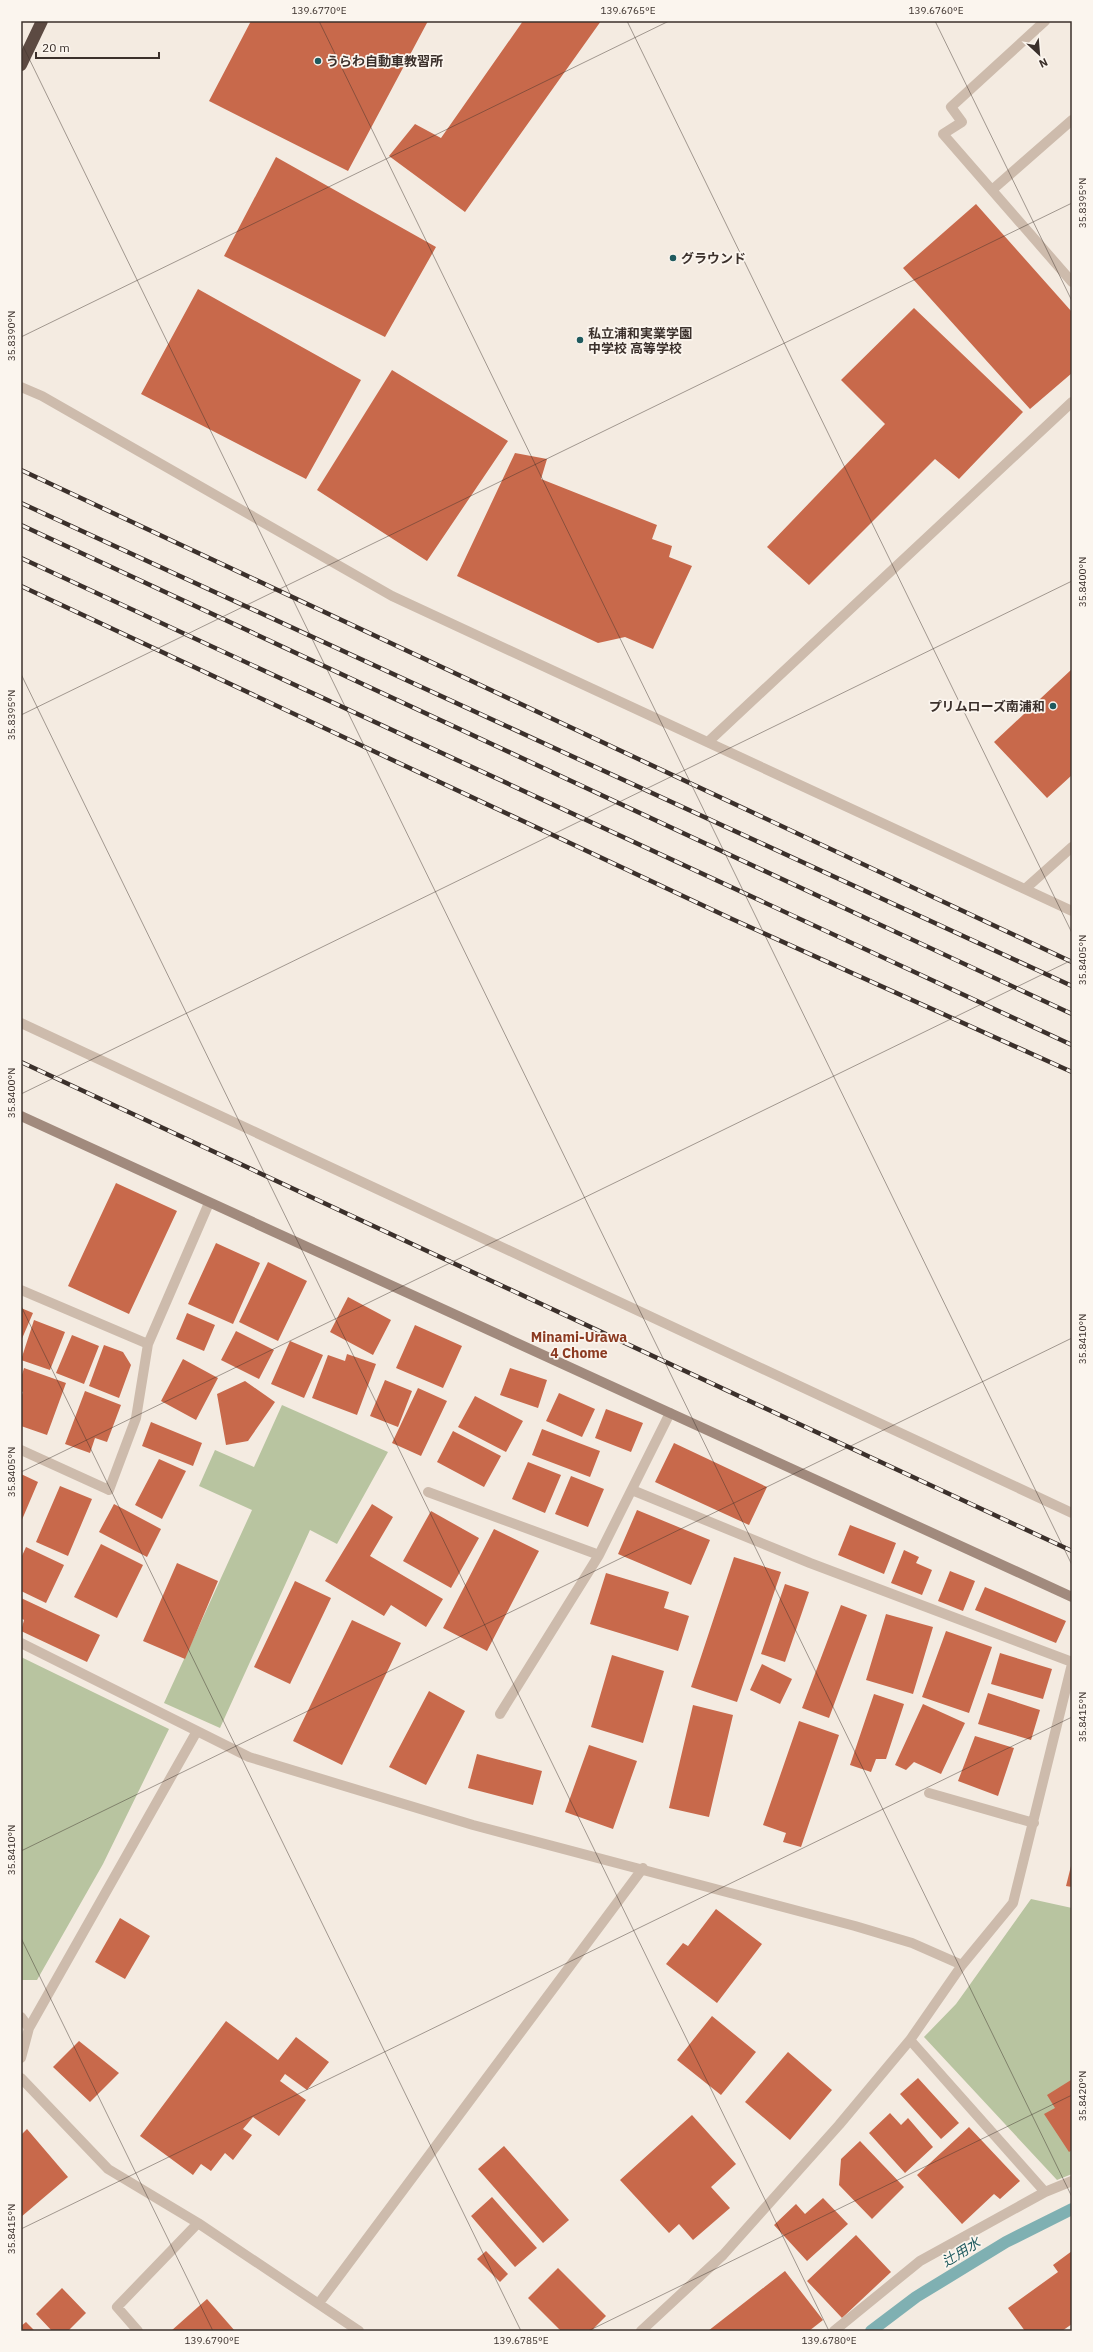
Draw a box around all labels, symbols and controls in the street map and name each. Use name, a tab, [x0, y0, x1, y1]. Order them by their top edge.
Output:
text: 139.6770°E	[291, 4, 347, 17]
text: 139.6765°E	[600, 4, 656, 17]
text: 139.6760°E	[908, 4, 964, 17]
scale bar	[36, 34, 159, 60]
north arrow	[1019, 34, 1059, 74]
text: 20 m	[42, 40, 70, 55]
place label: うらわ自動車教習所	[326, 53, 443, 70]
text: N	[1037, 55, 1050, 71]
marker: うらわ自動車教習所	[313, 56, 323, 66]
text: 35.8395°N	[1076, 178, 1089, 228]
place label: グラウンド	[681, 250, 746, 267]
marker: グラウンド	[668, 253, 678, 263]
text: 35.8390°N	[5, 311, 18, 361]
place label: 私立浦和実業学園 中学校 高等学校	[588, 325, 692, 357]
marker: 私立浦和実業学園 中学校 高等学校	[575, 335, 585, 345]
text: 35.8400°N	[1076, 557, 1089, 607]
text: 35.8395°N	[5, 690, 18, 740]
place label: プリムローズ南浦和	[929, 698, 1045, 715]
marker: プリムローズ南浦和	[1048, 701, 1058, 711]
text: 35.8405°N	[1076, 935, 1089, 985]
text: 35.8400°N	[5, 1068, 18, 1118]
text: 35.8410°N	[1076, 1314, 1089, 1364]
district label: Minami-Urawa 4 Chome	[531, 1328, 627, 1362]
text: 35.8405°N	[5, 1447, 18, 1497]
text: 35.8415°N	[1076, 1692, 1089, 1742]
text: 35.8410°N	[5, 1825, 18, 1875]
text: 35.8420°N	[1076, 2071, 1089, 2121]
text: 35.8415°N	[5, 2204, 18, 2254]
water label: 辻用水	[938, 2232, 985, 2271]
text: 139.6790°E	[184, 2334, 240, 2347]
text: 139.6785°E	[493, 2334, 549, 2347]
text: 139.6780°E	[801, 2334, 857, 2347]

